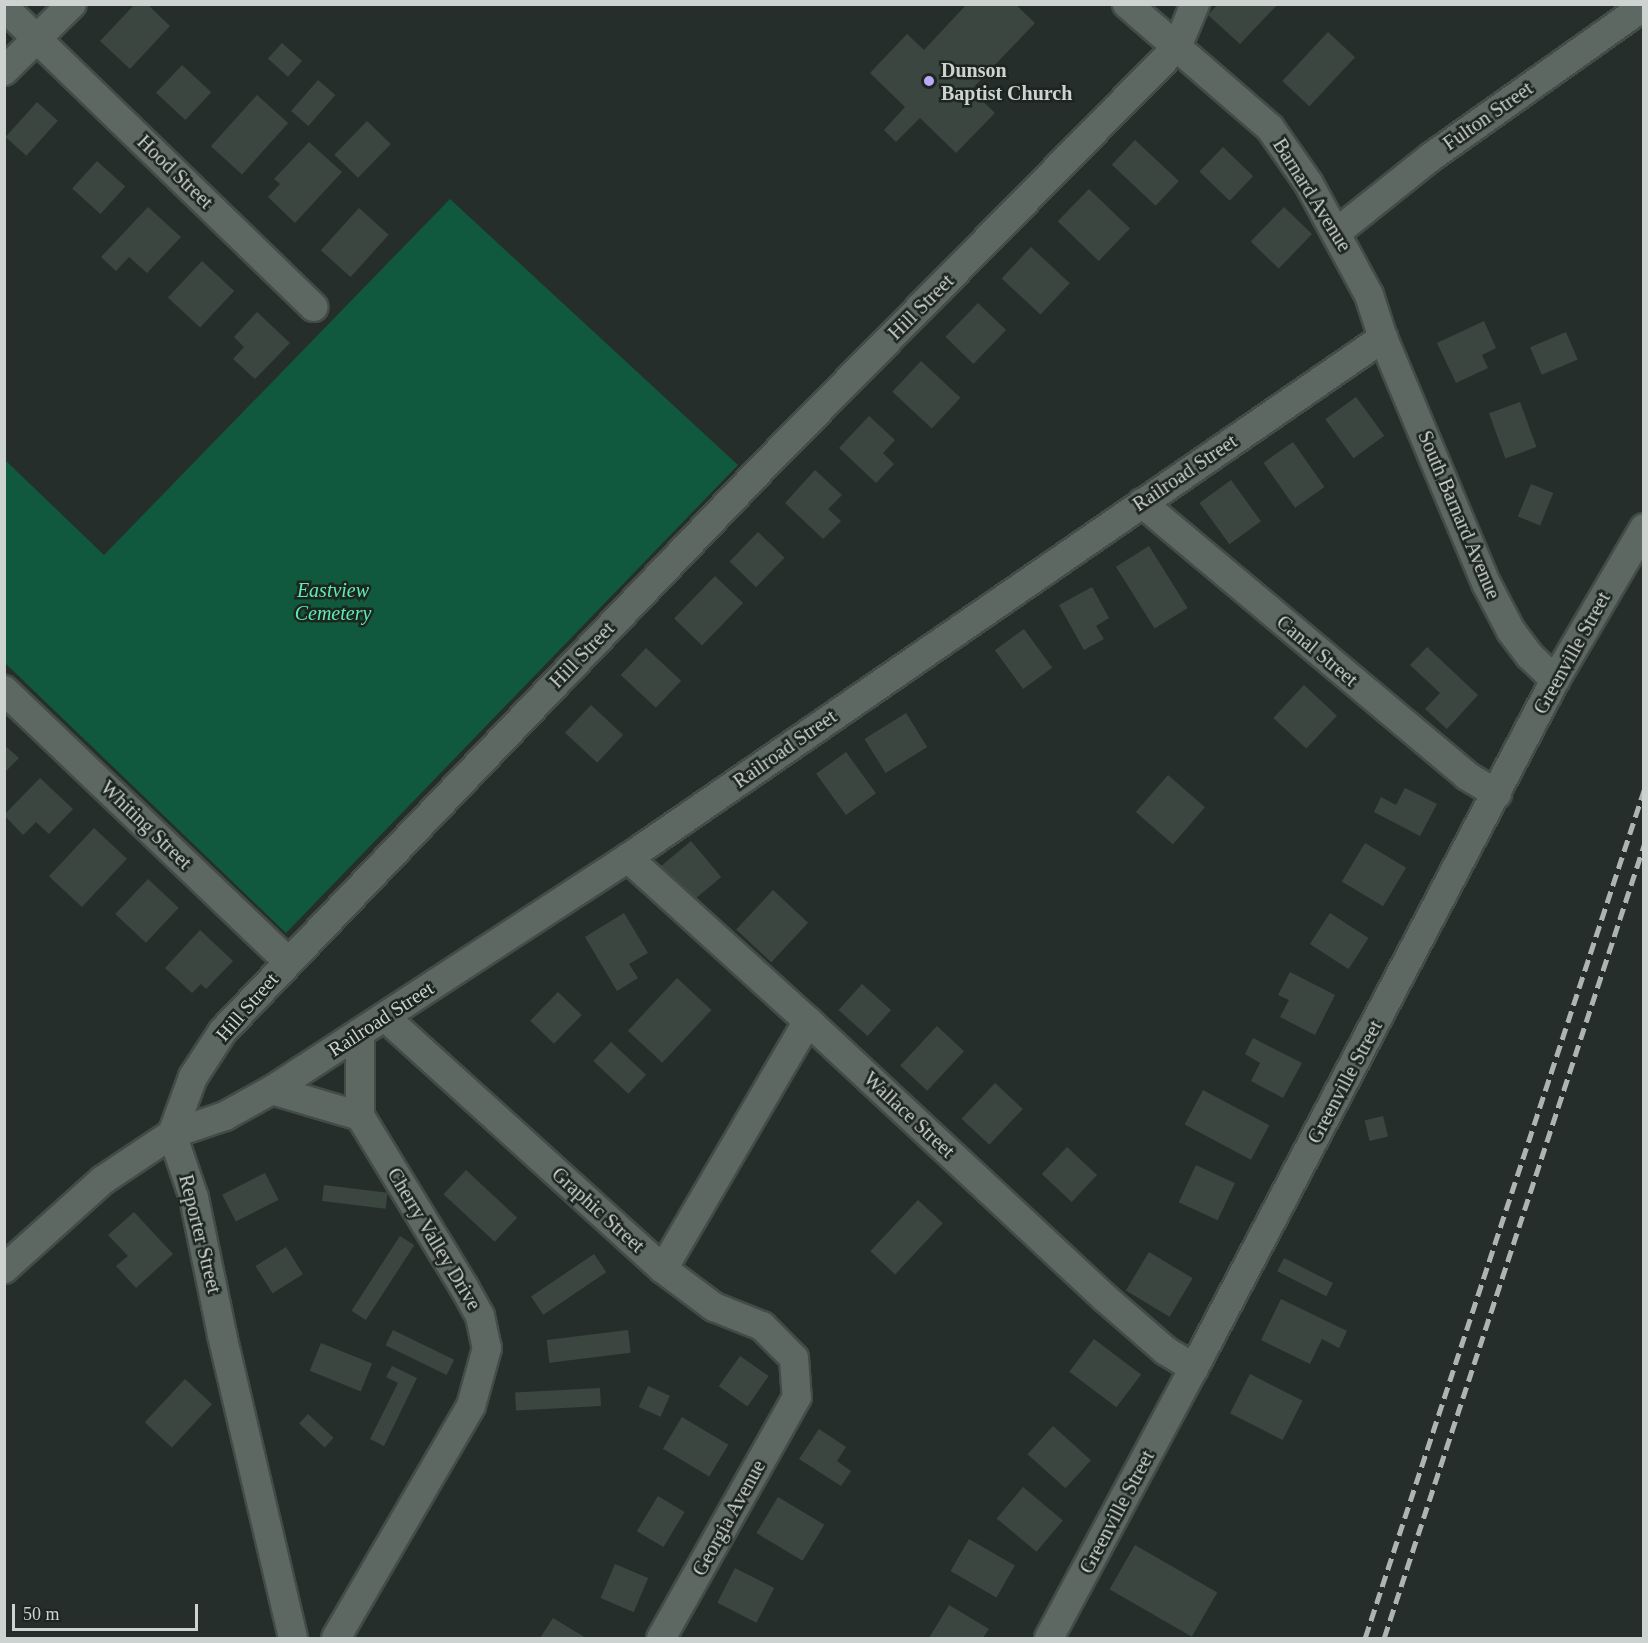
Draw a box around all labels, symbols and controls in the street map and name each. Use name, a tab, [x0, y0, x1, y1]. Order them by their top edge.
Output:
place label: Dunson Baptist Church	[941, 58, 1072, 105]
marker: Dunson Baptist Church	[922, 74, 936, 88]
street label: Fulton Street	[1439, 76, 1537, 156]
street label: Hood Street	[132, 130, 218, 214]
street label: Barnard Avenue	[1267, 133, 1357, 257]
street label: Hill Street	[883, 269, 959, 345]
street label: South Barnard Avenue	[1412, 427, 1506, 603]
street label: Railroad Street	[1128, 429, 1242, 517]
park label: Eastview Cemetery	[295, 578, 371, 625]
street label: Greenville Street	[1529, 588, 1615, 718]
street label: Canal Street	[1272, 610, 1362, 692]
street label: Hill Street	[545, 617, 619, 693]
street label: Railroad Street	[729, 705, 841, 793]
street label: Whiting Street	[96, 776, 196, 874]
street label: Hill Street	[211, 968, 283, 1046]
street label: Railroad Street	[324, 976, 438, 1062]
street label: Greenville Street	[1302, 1016, 1388, 1148]
street label: Wallace Street	[859, 1067, 959, 1163]
street label: Graphic Street	[547, 1162, 649, 1258]
street label: Cherry Valley Drive	[382, 1163, 486, 1315]
street label: Reporter Street	[174, 1172, 226, 1296]
street label: Greenville Street	[1074, 1446, 1160, 1578]
street label: Georgia Avenue	[687, 1455, 771, 1581]
scale bar	[15, 1592, 201, 1630]
text: 50 m	[23, 1604, 60, 1624]

